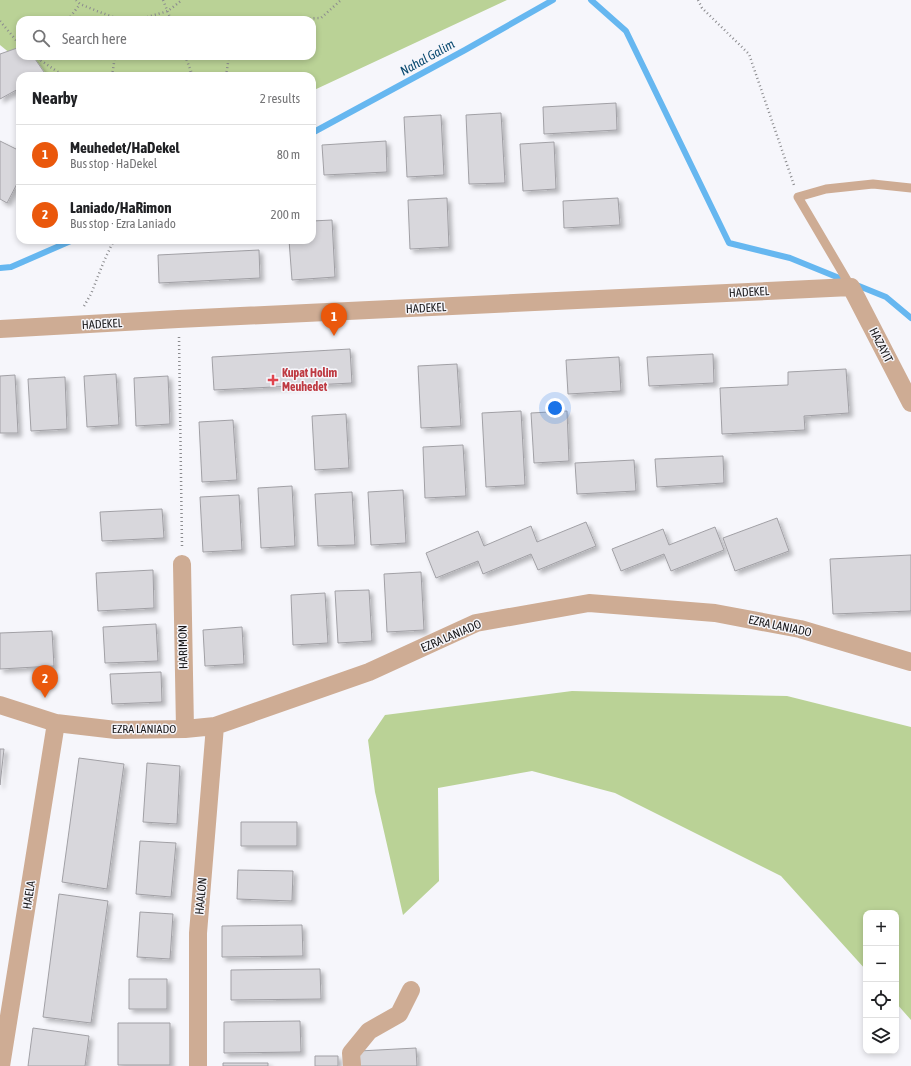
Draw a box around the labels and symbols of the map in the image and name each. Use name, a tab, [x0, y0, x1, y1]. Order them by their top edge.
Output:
water label: Nahal Galim	[397, 36, 458, 79]
street label: HADEKEL	[728, 284, 770, 300]
street label: HADEKEL	[405, 300, 447, 316]
pin: 1	[321, 303, 347, 336]
street label: HADEKEL	[81, 316, 123, 332]
street label: HAZAYIT	[866, 325, 896, 365]
place label: Kupat Holim Meuhedet	[282, 366, 337, 394]
marker: Kupat Holim Meuhedet	[267, 374, 279, 386]
your location	[545, 398, 565, 418]
street label: EZRA LANIADO	[747, 612, 813, 640]
street label: EZRA LANIADO	[419, 617, 483, 655]
street label: HARIMON	[176, 625, 190, 669]
pin: 2	[32, 665, 58, 698]
street label: EZRA LANIADO	[112, 722, 176, 736]
street label: HAALON	[192, 877, 210, 915]
street label: HAELA	[20, 880, 38, 910]

